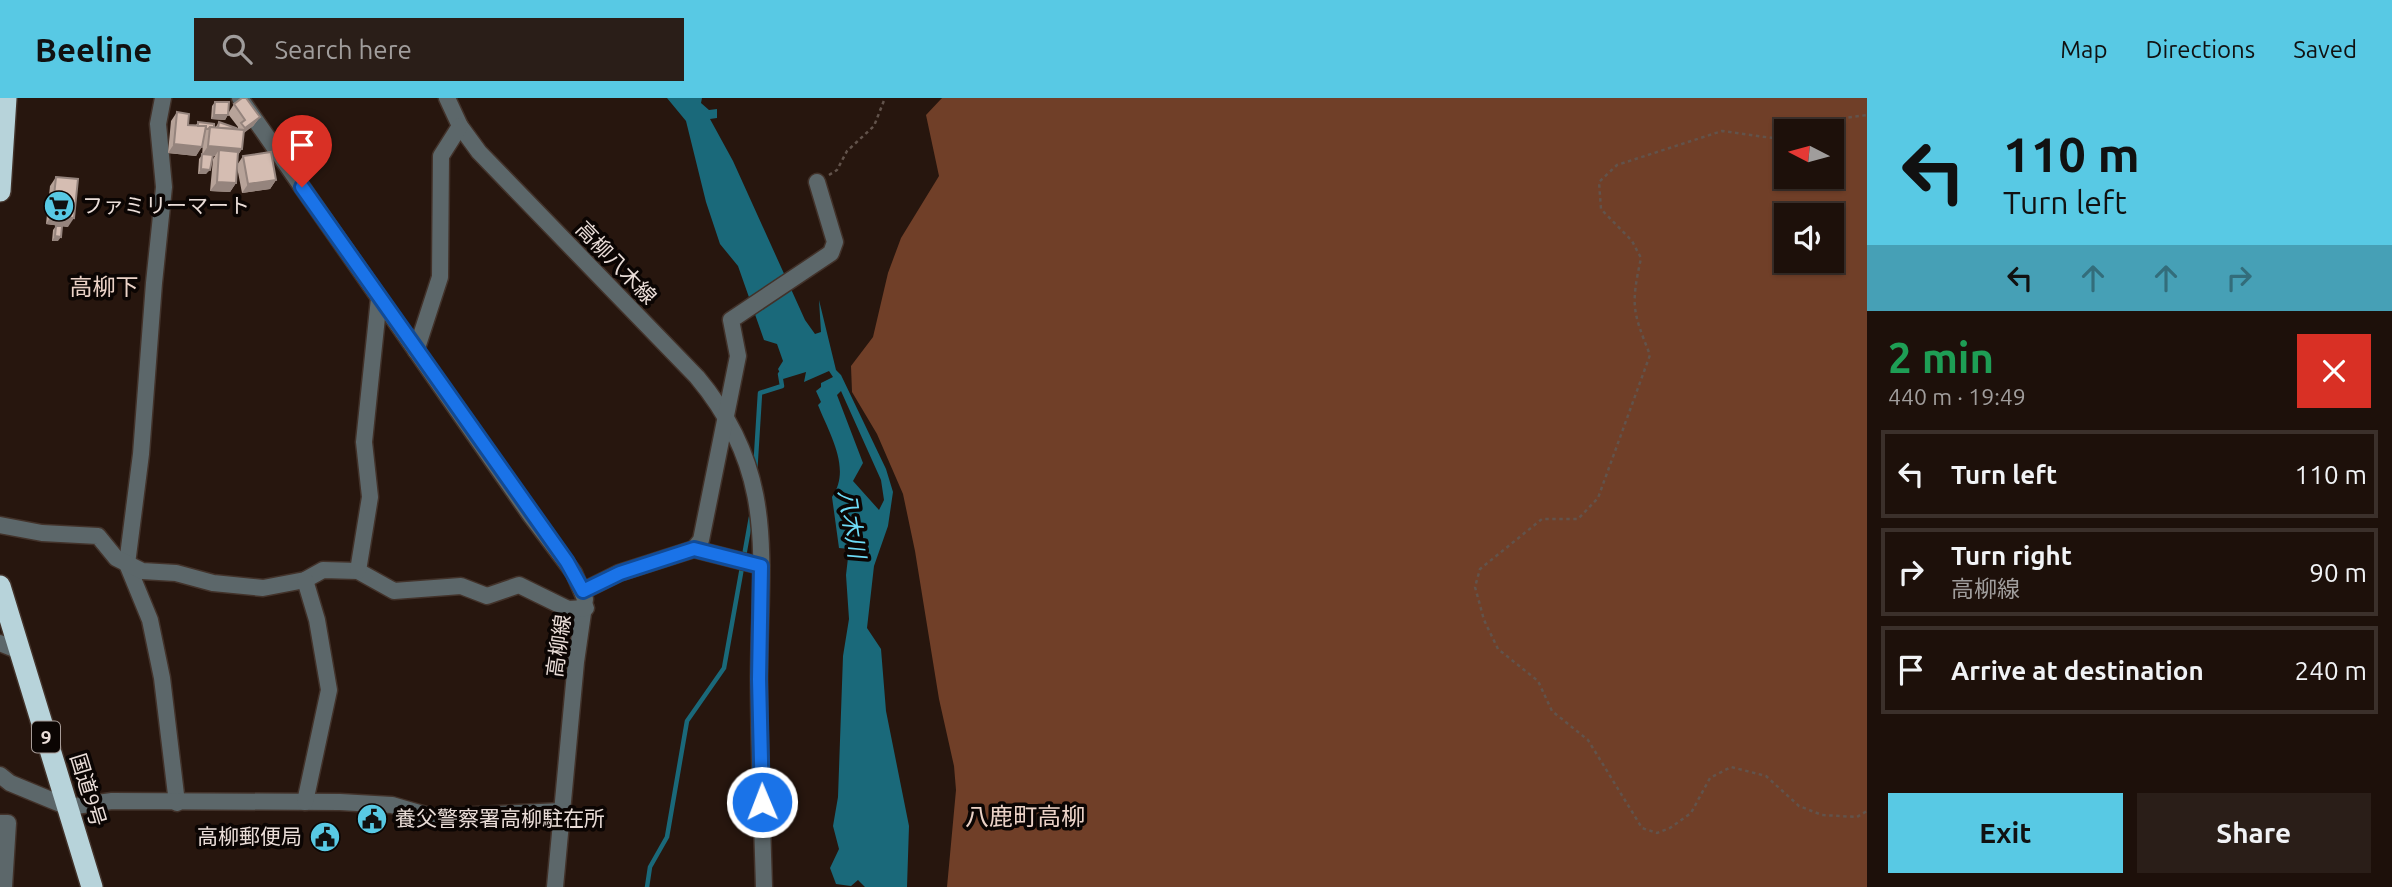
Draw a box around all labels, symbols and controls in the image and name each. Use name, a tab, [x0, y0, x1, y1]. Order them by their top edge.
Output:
search box	[194, 18, 684, 81]
icon: search	[218, 30, 256, 68]
text: Beeline	[35, 31, 152, 68]
text: Search here	[274, 35, 412, 64]
text: Map	[2060, 36, 2107, 63]
text: Directions	[2145, 36, 2255, 63]
text: Saved	[2293, 36, 2357, 63]
pin	[272, 115, 332, 187]
north arrow	[1774, 119, 1844, 189]
map controls	[1774, 119, 1844, 273]
icon: arrive	[283, 126, 321, 164]
icon: left	[1888, 126, 1979, 217]
text: 110 m	[2003, 126, 2140, 181]
text: Turn left	[2003, 184, 2127, 220]
supermarket icon: ファミリーマート	[42, 189, 76, 223]
place label: ファミリーマート	[82, 193, 250, 217]
button: sound	[1774, 203, 1844, 273]
street label: 高柳八木線	[572, 216, 662, 308]
icon: left	[2001, 259, 2039, 297]
icon: ahead	[2074, 259, 2112, 297]
icon: ahead	[2147, 259, 2185, 297]
icon: right	[2220, 259, 2258, 297]
district label: 高柳下	[70, 274, 139, 299]
text: 2 min	[1888, 334, 1994, 381]
button: close	[2297, 334, 2371, 408]
text: 440 m · 19:49	[1888, 384, 2026, 409]
icon: left	[1892, 455, 1930, 493]
text: Turn left	[1951, 460, 2057, 489]
text: 110 m	[2295, 460, 2367, 489]
water label: 八木川	[835, 488, 871, 563]
text: Turn right	[1951, 541, 2072, 570]
icon: right	[1892, 553, 1930, 591]
text: 90 m	[2309, 558, 2367, 587]
text: 高柳線	[1951, 576, 2020, 601]
street label: 高柳線	[542, 613, 574, 679]
icon: arrive	[1892, 651, 1930, 689]
text: Arrive at destination	[1951, 656, 2204, 685]
text: 240 m	[2295, 656, 2367, 685]
road number: 9	[32, 722, 60, 752]
street label: 国道9号	[67, 750, 111, 829]
position arrow	[725, 765, 799, 839]
button: Exit	[1888, 793, 2123, 873]
button: Share	[2137, 793, 2371, 873]
public building icon: 養父警察署高柳駐在所	[355, 802, 389, 836]
district label: 八鹿町高柳	[965, 803, 1085, 830]
place label: 養父警察署高柳駐在所	[395, 806, 605, 830]
public building icon: 高柳郵便局	[308, 820, 342, 854]
place label: 高柳郵便局	[197, 824, 302, 848]

